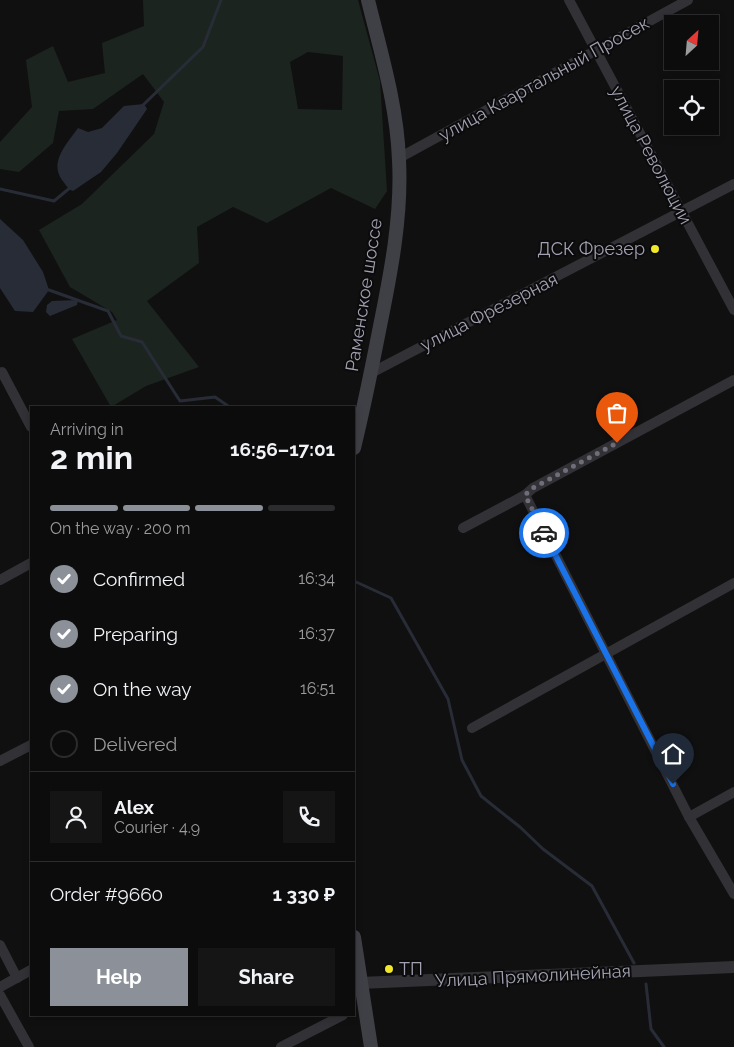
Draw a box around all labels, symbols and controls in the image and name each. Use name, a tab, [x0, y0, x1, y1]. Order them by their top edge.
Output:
street label: улица Квартальный Просек	[435, 12, 653, 145]
north arrow	[664, 15, 719, 70]
map controls	[664, 15, 719, 135]
button: locate	[664, 80, 719, 135]
street label: улица Революции	[606, 82, 697, 228]
street label: Раменское шоссе	[341, 217, 386, 373]
place label: ДСК Фрезер	[537, 238, 645, 259]
marker: ДСК Фрезер	[649, 243, 661, 255]
street label: улица Фрезерная	[417, 268, 561, 355]
pin	[596, 392, 638, 443]
icon: bag	[603, 399, 631, 427]
text: Arriving in	[50, 420, 124, 439]
text: 16:56–17:01	[230, 438, 335, 460]
text: 2 min	[50, 439, 133, 476]
courier	[519, 508, 569, 558]
text: On the way · 200 m	[50, 519, 190, 538]
icon: car	[530, 519, 558, 547]
icon: check	[50, 565, 78, 593]
text: Confirmed	[93, 568, 185, 590]
text: 16:34	[298, 569, 335, 588]
icon: check	[50, 620, 78, 648]
text: Preparing	[93, 623, 178, 645]
text: 16:37	[298, 624, 335, 643]
icon: check	[50, 675, 78, 703]
text: On the way	[93, 678, 192, 700]
text: 16:51	[300, 679, 335, 698]
text: Delivered	[93, 733, 177, 755]
pin	[652, 733, 694, 784]
icon: home	[659, 740, 687, 768]
button: person	[50, 791, 102, 843]
button: phone	[283, 791, 335, 843]
text: Alex	[114, 796, 154, 818]
text: Courier · 4.9	[114, 818, 200, 837]
text: Order #9660	[50, 883, 163, 905]
text: 1 330 ₽	[273, 883, 335, 905]
button: Help	[50, 948, 188, 1006]
button: Share	[198, 948, 335, 1006]
place label: ТП	[399, 958, 423, 979]
street label: Улица Прямолинейная	[435, 960, 631, 991]
marker: ТП	[383, 963, 395, 975]

